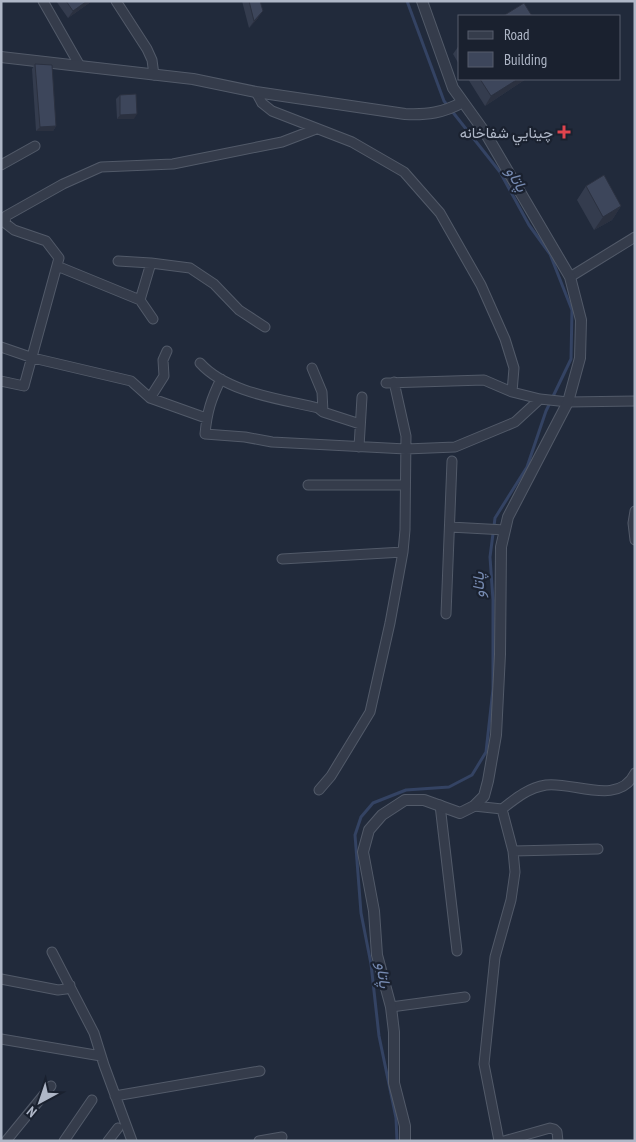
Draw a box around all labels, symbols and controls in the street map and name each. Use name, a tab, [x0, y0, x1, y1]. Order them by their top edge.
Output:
legend	[458, 15, 621, 80]
text: Road	[504, 25, 530, 44]
text: Building	[504, 50, 547, 69]
place label: چينايي شفاخانه	[460, 123, 553, 146]
marker: چينايي شفاخانه	[557, 125, 571, 139]
water label: پاتاو	[500, 163, 533, 197]
water label: پاتاو	[468, 571, 490, 598]
water label: پاتاو	[371, 961, 396, 990]
north arrow	[15, 1077, 65, 1127]
text: N	[23, 1103, 40, 1121]

